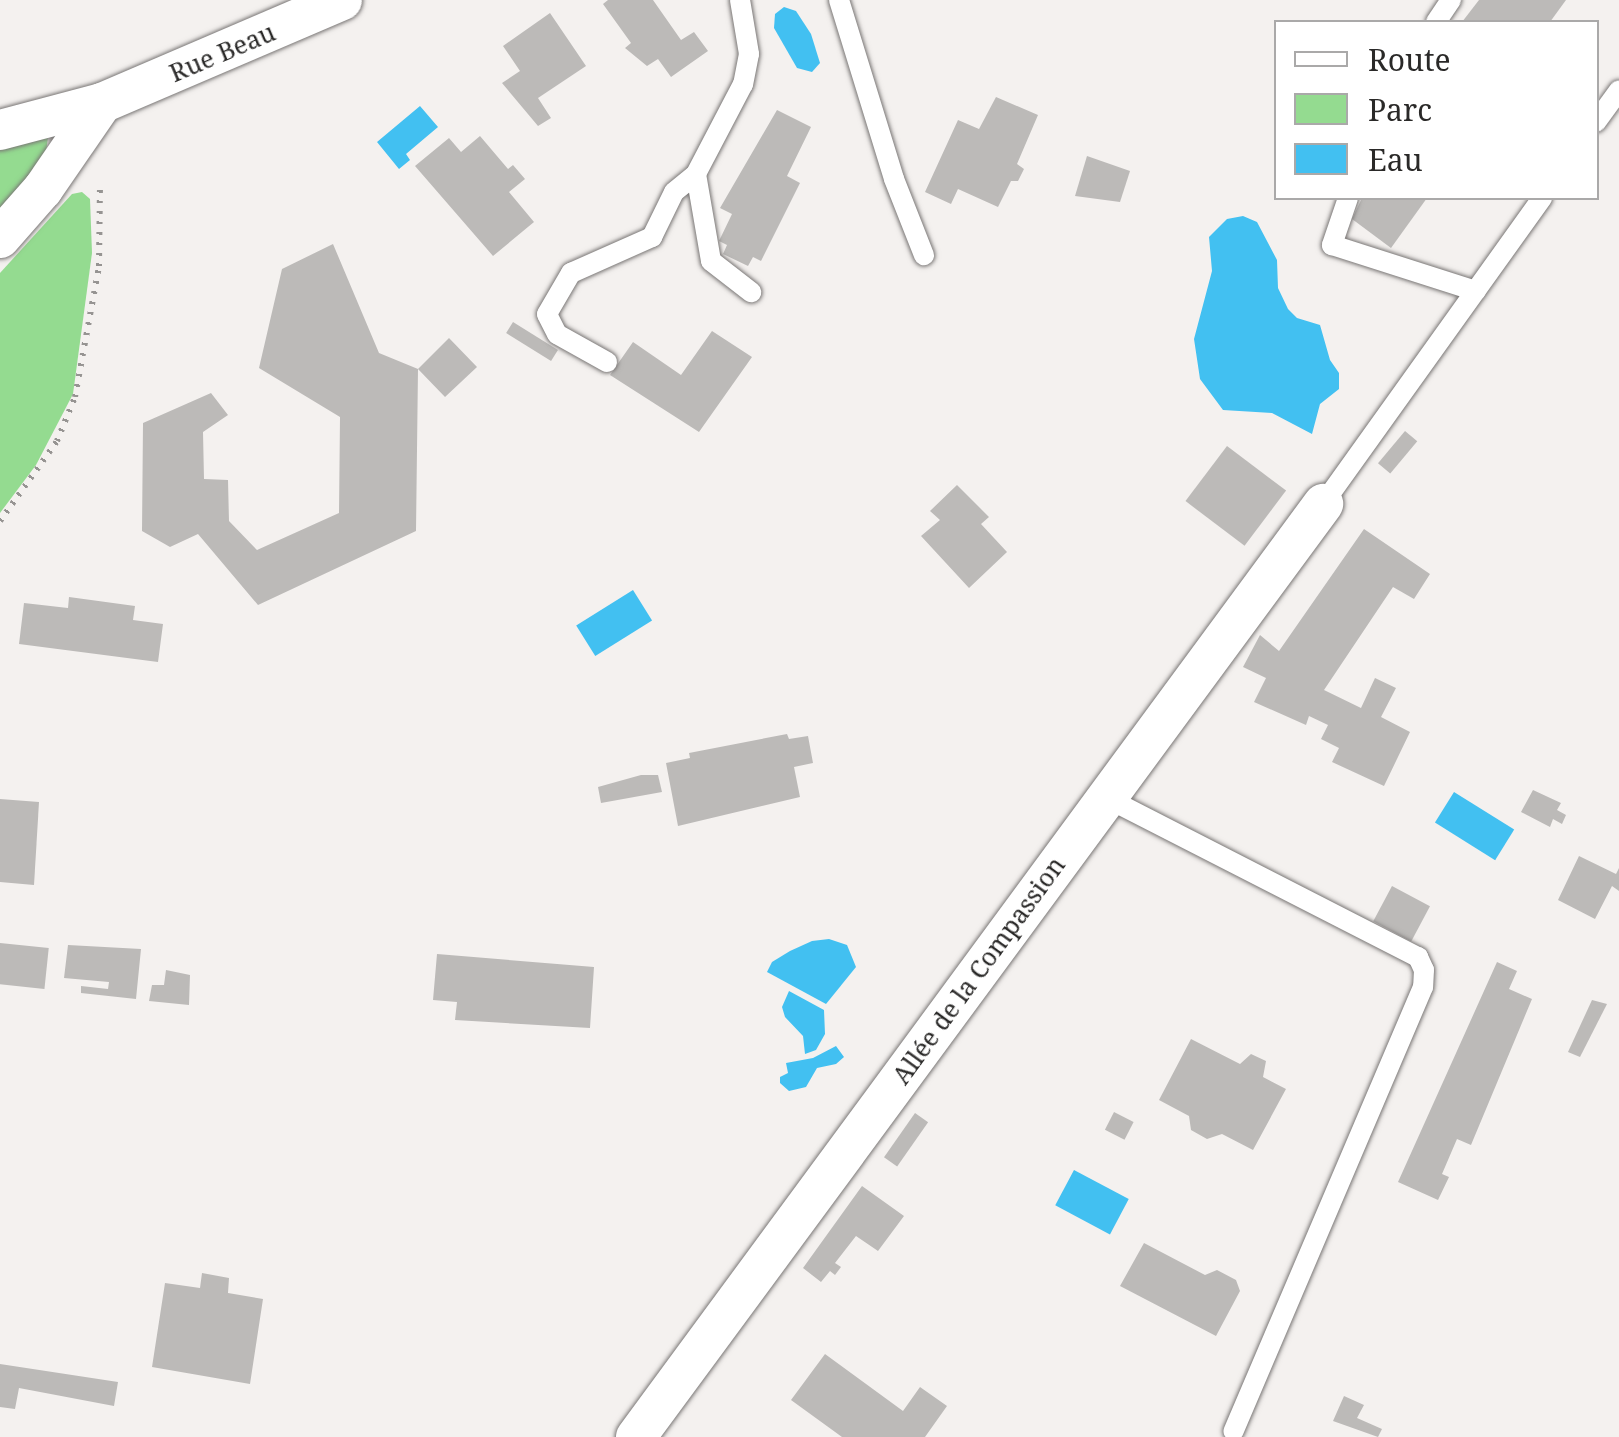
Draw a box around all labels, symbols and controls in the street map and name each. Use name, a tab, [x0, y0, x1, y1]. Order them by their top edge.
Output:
street label: Rue Beau	[165, 16, 279, 88]
legend	[1274, 20, 1599, 200]
text: Route	[1368, 39, 1451, 80]
text: Parc	[1368, 89, 1432, 130]
text: Eau	[1368, 139, 1423, 180]
street label: Allée de la Compassion	[885, 850, 1071, 1090]

